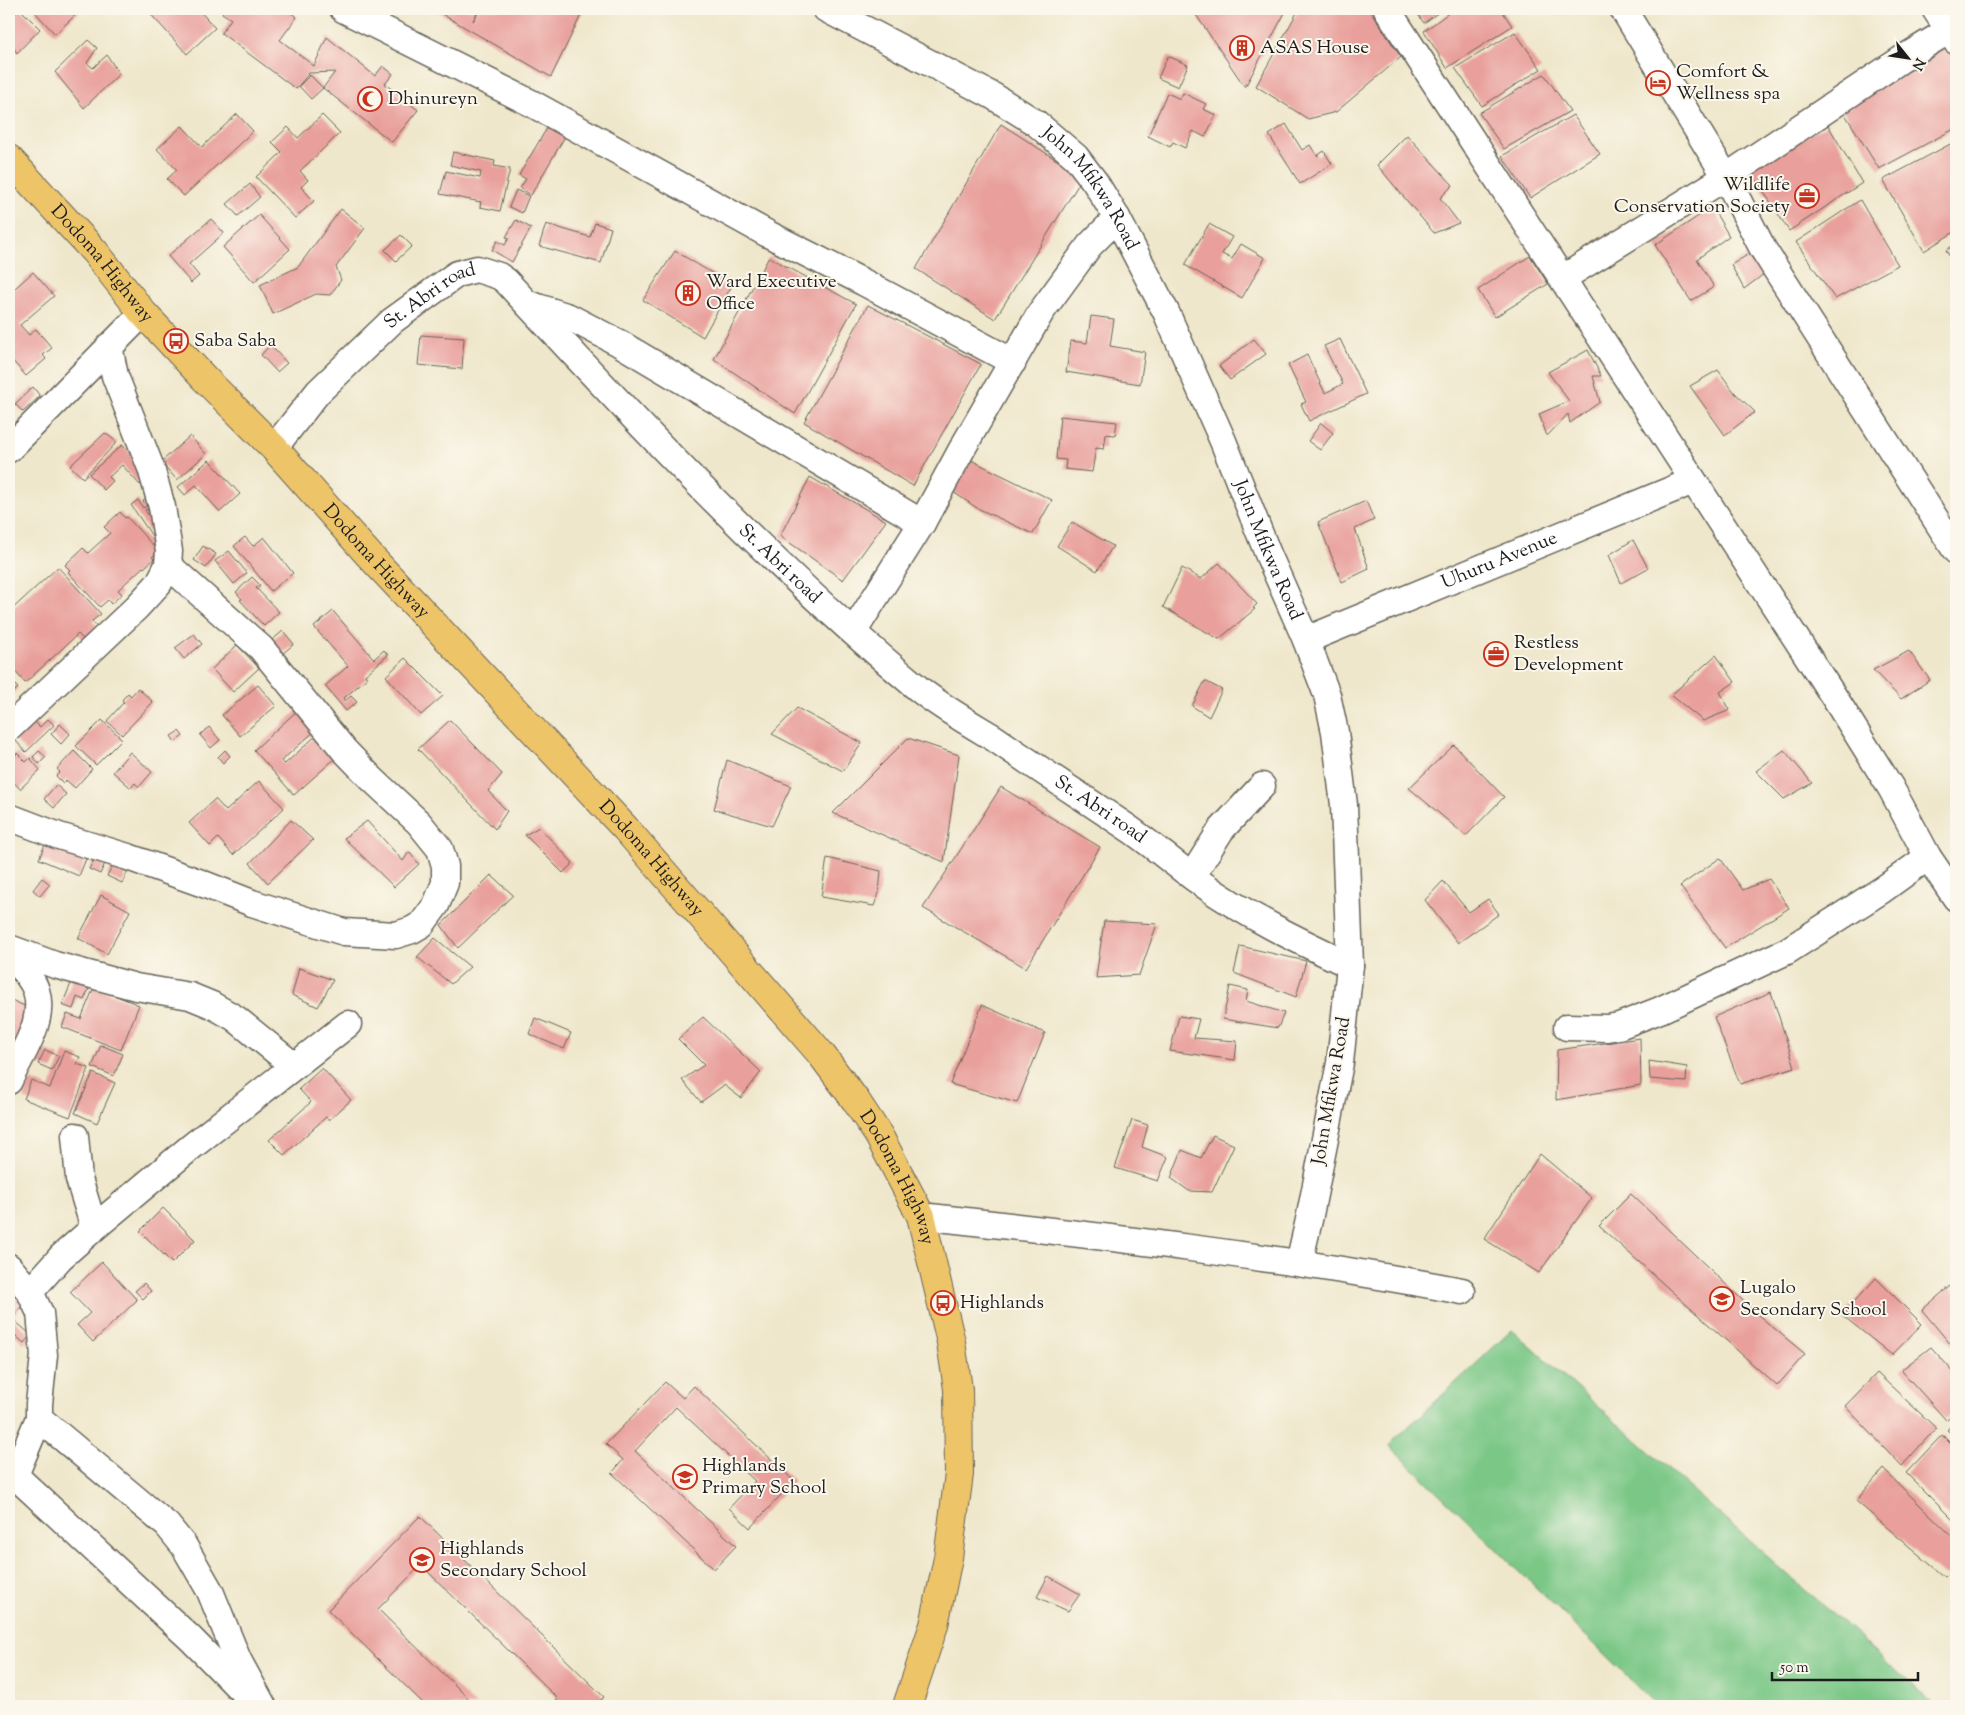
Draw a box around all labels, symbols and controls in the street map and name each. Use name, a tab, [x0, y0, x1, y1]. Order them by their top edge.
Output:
north arrow	[1882, 32, 1932, 82]
building icon: ASAS House	[1229, 35, 1255, 61]
place label: ASAS House	[1260, 35, 1369, 62]
text: N	[1906, 54, 1929, 73]
place label: Comfort & Wellness spa	[1676, 59, 1780, 108]
hotel icon: Comfort & Wellness spa	[1645, 70, 1671, 96]
mosque icon: Dhinureyn	[357, 86, 383, 112]
place label: Dhinureyn	[388, 86, 478, 113]
street label: John Mfikwa Road	[1035, 119, 1145, 255]
place label: Wildlife Conservation Society	[1614, 172, 1791, 221]
office icon: Wildlife Conservation Society	[1794, 183, 1820, 209]
street label: Dodoma Highway	[44, 198, 160, 330]
street label: St. Abri road	[378, 256, 479, 335]
place label: Ward Executive Office	[706, 269, 837, 318]
building icon: Ward Executive Office	[675, 280, 701, 306]
bus stop icon: Saba Saba	[163, 328, 189, 354]
place label: Saba Saba	[194, 328, 276, 355]
street label: John Mfikwa Road	[1226, 475, 1309, 625]
street label: Dodoma Highway	[316, 498, 436, 625]
street label: St. Abri road	[732, 518, 827, 610]
street label: Uhuru Avenue	[1437, 525, 1562, 596]
place label: Restless Development	[1514, 630, 1624, 679]
office icon: Restless Development	[1483, 641, 1509, 667]
street label: St. Abri road	[1049, 769, 1152, 850]
street label: Dodoma Highway	[592, 794, 710, 923]
street label: John Mfikwa Road	[1306, 1015, 1358, 1168]
street label: Dodoma Highway	[852, 1105, 941, 1248]
place label: Lugalo Secondary School	[1740, 1275, 1887, 1324]
school or university icon: Lugalo Secondary School	[1709, 1286, 1735, 1312]
bus stop icon: Highlands	[930, 1290, 956, 1316]
place label: Highlands	[960, 1290, 1044, 1317]
place label: Highlands Primary School	[702, 1453, 827, 1502]
school or university icon: Highlands Primary School	[672, 1464, 698, 1490]
place label: Highlands Secondary School	[440, 1536, 587, 1585]
school or university icon: Highlands Secondary School	[409, 1547, 435, 1573]
scale bar	[1772, 1650, 1919, 1682]
text: 50 m	[1779, 1658, 1809, 1679]

